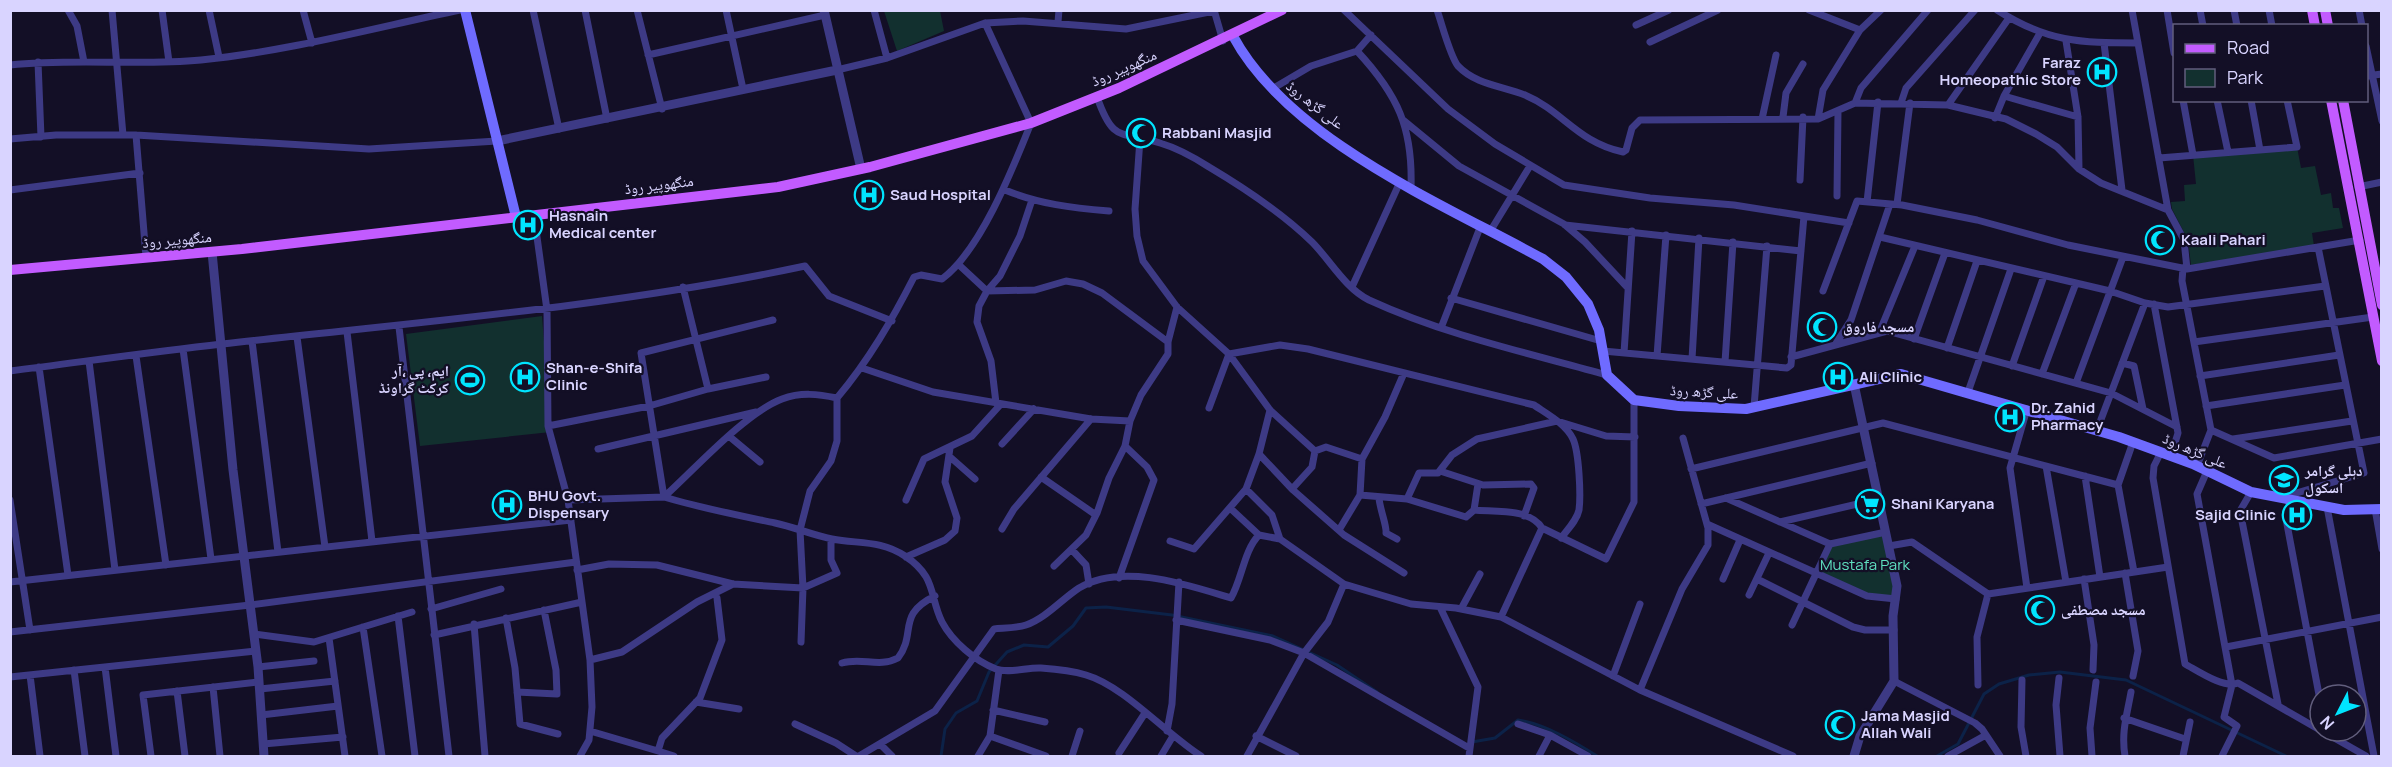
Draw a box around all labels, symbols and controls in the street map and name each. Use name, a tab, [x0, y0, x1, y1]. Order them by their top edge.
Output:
legend	[2173, 24, 2368, 102]
text: Road	[2227, 35, 2270, 59]
street label: منگھوپیر روڈ	[1088, 44, 1160, 91]
place label: Faraz Homeopathic Store	[1940, 52, 2081, 90]
hospital icon: Faraz Homeopathic Store	[2086, 56, 2118, 88]
text: Park	[2227, 65, 2264, 89]
street label: علی گڑھ روڈ	[1282, 75, 1349, 134]
mosque icon: Rabbani Masjid	[1125, 117, 1157, 149]
place label: Rabbani Masjid	[1162, 122, 1272, 143]
street label: منگھوپیر روڈ	[623, 170, 695, 199]
hospital icon: Saud Hospital	[853, 179, 885, 211]
place label: Saud Hospital	[890, 184, 991, 205]
place label: Hasnain Medical center	[549, 205, 656, 243]
hospital icon: Hasnain Medical center	[512, 209, 544, 241]
mosque icon: Kaali Pahari	[2144, 224, 2176, 256]
street label: منگھوپیر روڈ	[141, 226, 213, 253]
place label: Kaali Pahari	[2181, 229, 2266, 250]
mosque icon: مسجد فاروق	[1806, 311, 1838, 343]
place label: مسجد فاروق	[1843, 316, 1914, 337]
place label: Shan-e-Shifa Clinic	[546, 357, 642, 395]
place label: ایم، پی ،آر کرکٹ گراونڈ	[379, 360, 449, 398]
hospital icon: Shan-e-Shifa Clinic	[509, 361, 541, 393]
hospital icon: Ali Clinic	[1822, 361, 1854, 393]
sports icon: ایم، پی ،آر کرکٹ گراونڈ	[454, 364, 486, 396]
place label: Ali Clinic	[1859, 366, 1923, 387]
street label: علی گڑھ روڈ	[1669, 379, 1739, 404]
place label: Dr. Zahid Pharmacy	[2031, 397, 2104, 435]
hospital icon: Dr. Zahid Pharmacy	[1994, 401, 2026, 433]
street label: علی گڑھ روڈ	[2160, 428, 2231, 474]
place label: دہلی گرامر اسکول	[2304, 460, 2363, 498]
school or university icon: دہلی گرامر اسکول	[2268, 464, 2300, 496]
place label: BHU Govt. Dispensary	[528, 485, 610, 523]
supermarket icon: Shani Karyana	[1854, 488, 1886, 520]
hospital icon: BHU Govt. Dispensary	[491, 489, 523, 521]
place label: Shani Karyana	[1891, 493, 1994, 514]
hospital icon: Sajid Clinic	[2281, 499, 2313, 531]
place label: Sajid Clinic	[2195, 504, 2276, 525]
park label: Mustafa Park	[1820, 554, 1911, 575]
mosque icon: مسجد مصطفی	[2024, 594, 2056, 626]
place label: مسجد مصطفی	[2061, 599, 2146, 620]
north arrow	[2308, 683, 2368, 743]
place label: Jama Masjid Allah Wali	[1861, 705, 1950, 743]
mosque icon: Jama Masjid Allah Wali	[1824, 709, 1856, 741]
text: N	[2315, 711, 2339, 735]

